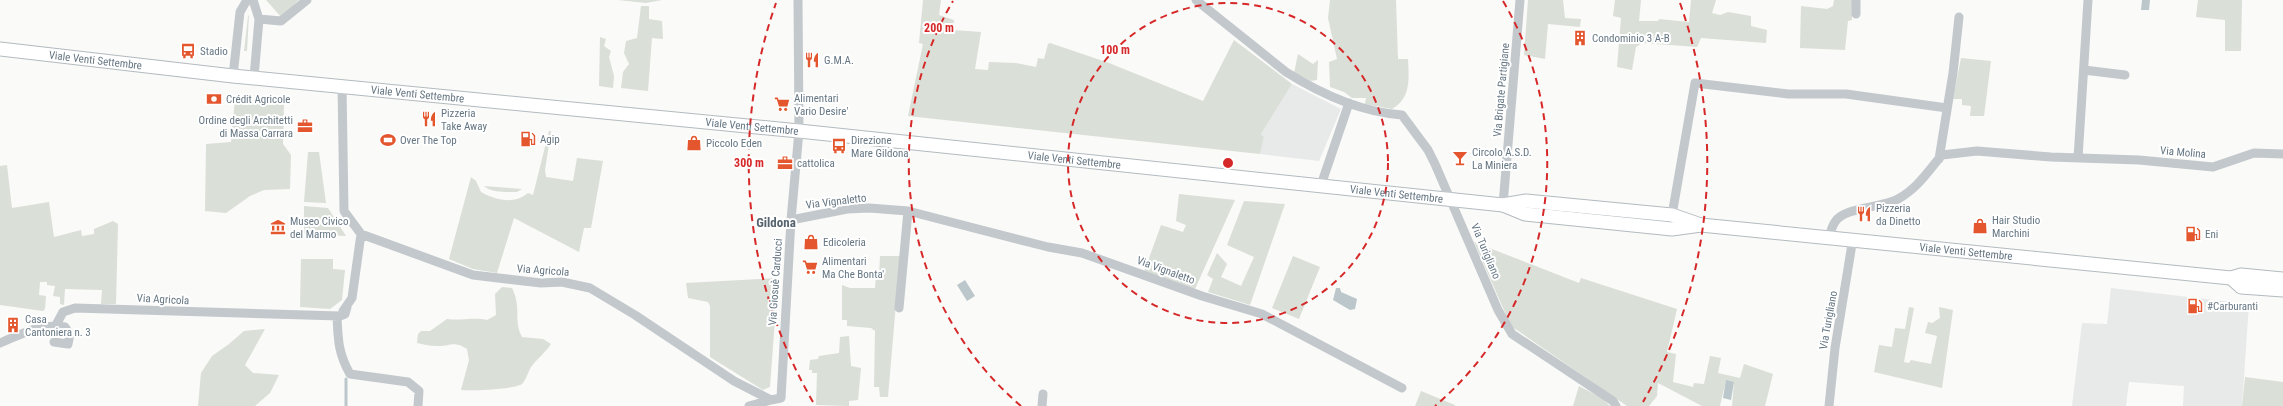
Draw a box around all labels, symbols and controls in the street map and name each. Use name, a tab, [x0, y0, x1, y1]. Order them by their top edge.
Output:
text: 200 m	[924, 21, 954, 35]
building icon: Condominio 3 A-B	[1571, 29, 1589, 47]
place label: Condominio 3 A-B	[1592, 32, 1670, 45]
bus stop icon: Stadio	[179, 42, 197, 60]
street label: Via Brigate Partigiane	[1491, 42, 1512, 138]
text: 100 m	[1100, 43, 1130, 57]
place label: Stadio	[200, 45, 228, 58]
street label: Viale Venti Settembre	[48, 49, 143, 72]
restaurant icon: G.M.A.	[803, 51, 821, 69]
place label: G.M.A.	[824, 54, 854, 67]
street label: Viale Venti Settembre	[370, 83, 465, 105]
bank icon: Crédit Agricole	[205, 90, 223, 108]
place label: Alimentari Vario Desire'	[794, 92, 848, 118]
place label: Crédit Agricole	[226, 93, 290, 106]
supermarket icon: Alimentari Vario Desire'	[773, 95, 791, 113]
place label: Pizzeria Take Away	[441, 107, 487, 133]
restaurant icon: Pizzeria Take Away	[420, 110, 438, 128]
place label: Ordine degli Architetti di Massa Carrara	[199, 114, 293, 140]
street label: Viale Venti Settembre	[705, 116, 799, 138]
office icon: Ordine degli Architetti di Massa Carrara	[296, 117, 314, 135]
fuel station icon: Agip	[519, 130, 537, 148]
sports icon: Over The Top	[379, 131, 397, 149]
place label: Agip	[540, 133, 560, 146]
place label: Over The Top	[400, 134, 457, 147]
shop icon: Piccolo Eden	[685, 134, 703, 152]
place label: Direzione Mare Gildona	[851, 134, 909, 160]
place label: Piccolo Eden	[706, 137, 762, 150]
bus stop icon: Direzione Mare Gildona	[830, 137, 848, 155]
street label: Via Molina	[2159, 144, 2206, 161]
place label: Circolo A.S.D. La Miniera	[1472, 146, 1532, 172]
street label: Viale Venti Settembre	[1027, 149, 1121, 172]
bar icon: Circolo A.S.D. La Miniera	[1451, 149, 1469, 167]
office icon: cattolica	[776, 154, 794, 172]
text: 300 m	[734, 156, 764, 170]
centre of rings	[1221, 156, 1235, 170]
place label: cattolica	[797, 157, 835, 170]
street label: Viale Venti Settembre	[1349, 183, 1444, 206]
street label: Via Vignaletto	[805, 191, 867, 212]
place label: Pizzeria da Dinetto	[1876, 202, 1921, 228]
restaurant icon: Pizzeria da Dinetto	[1855, 205, 1873, 223]
place label: Hair Studio Marchini	[1992, 214, 2041, 240]
place label: Museo Civico del Marmo	[290, 215, 349, 241]
district label: Gildona	[756, 215, 796, 230]
shop icon: Hair Studio Marchini	[1971, 217, 1989, 235]
museum icon: Museo Civico del Marmo	[269, 218, 287, 236]
street label: Via Turigliano	[1468, 221, 1503, 281]
fuel station icon: Eni	[2184, 225, 2202, 243]
place label: Eni	[2205, 228, 2218, 241]
shop icon: Edicoleria	[802, 233, 820, 251]
place label: Edicoleria	[823, 236, 866, 249]
street label: Via Giosuè Carducci	[766, 238, 785, 326]
street label: Viale Venti Settembre	[1919, 241, 2013, 263]
street label: Via Vignaletto	[1135, 254, 1197, 287]
place label: Alimentari Ma Che Bonta'	[822, 255, 884, 281]
supermarket icon: Alimentari Ma Che Bonta'	[801, 258, 819, 276]
street label: Via Agricola	[516, 262, 570, 279]
street label: Via Turigliano	[1817, 289, 1840, 350]
street label: Via Agricola	[136, 292, 190, 307]
fuel station icon: #Carburanti	[2186, 297, 2204, 315]
place label: #Carburanti	[2207, 300, 2258, 313]
place label: Casa Cantoniera n. 3	[25, 313, 91, 339]
building icon: Casa Cantoniera n. 3	[4, 316, 22, 334]

